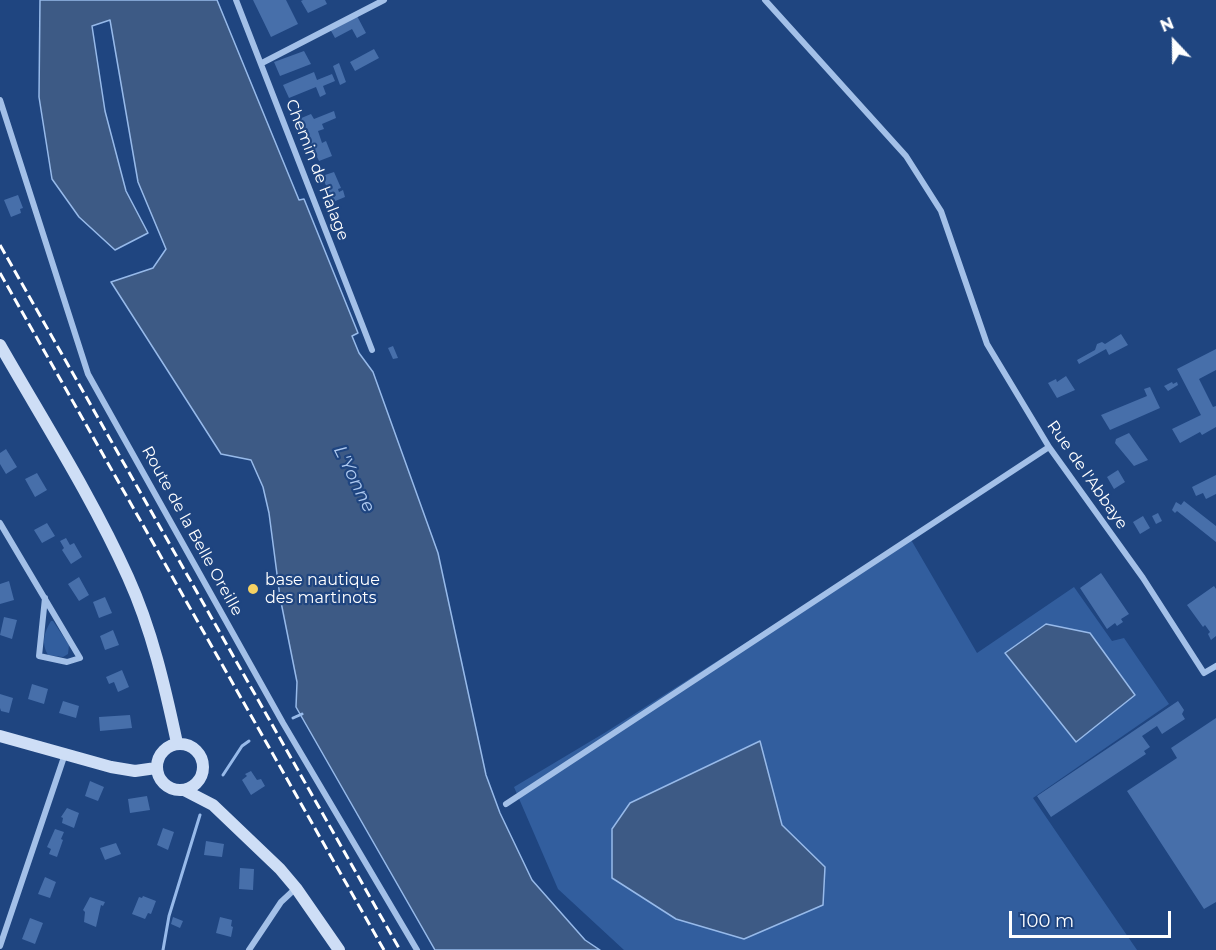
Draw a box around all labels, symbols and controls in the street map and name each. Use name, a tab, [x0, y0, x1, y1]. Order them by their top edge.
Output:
north arrow	[1144, 12, 1204, 72]
text: N	[1158, 14, 1177, 36]
street label: Chemin de Halage	[281, 97, 353, 243]
street label: Rue de l'Abbaye	[1042, 417, 1132, 533]
water label: L'Yonne	[329, 442, 379, 516]
street label: Route de la Belle Oreille	[137, 443, 247, 619]
place label: base nautique des martinots	[265, 570, 380, 608]
marker: base nautique des martinots	[246, 582, 260, 596]
scale bar	[1012, 899, 1174, 937]
text: 100 m	[1020, 910, 1074, 932]

